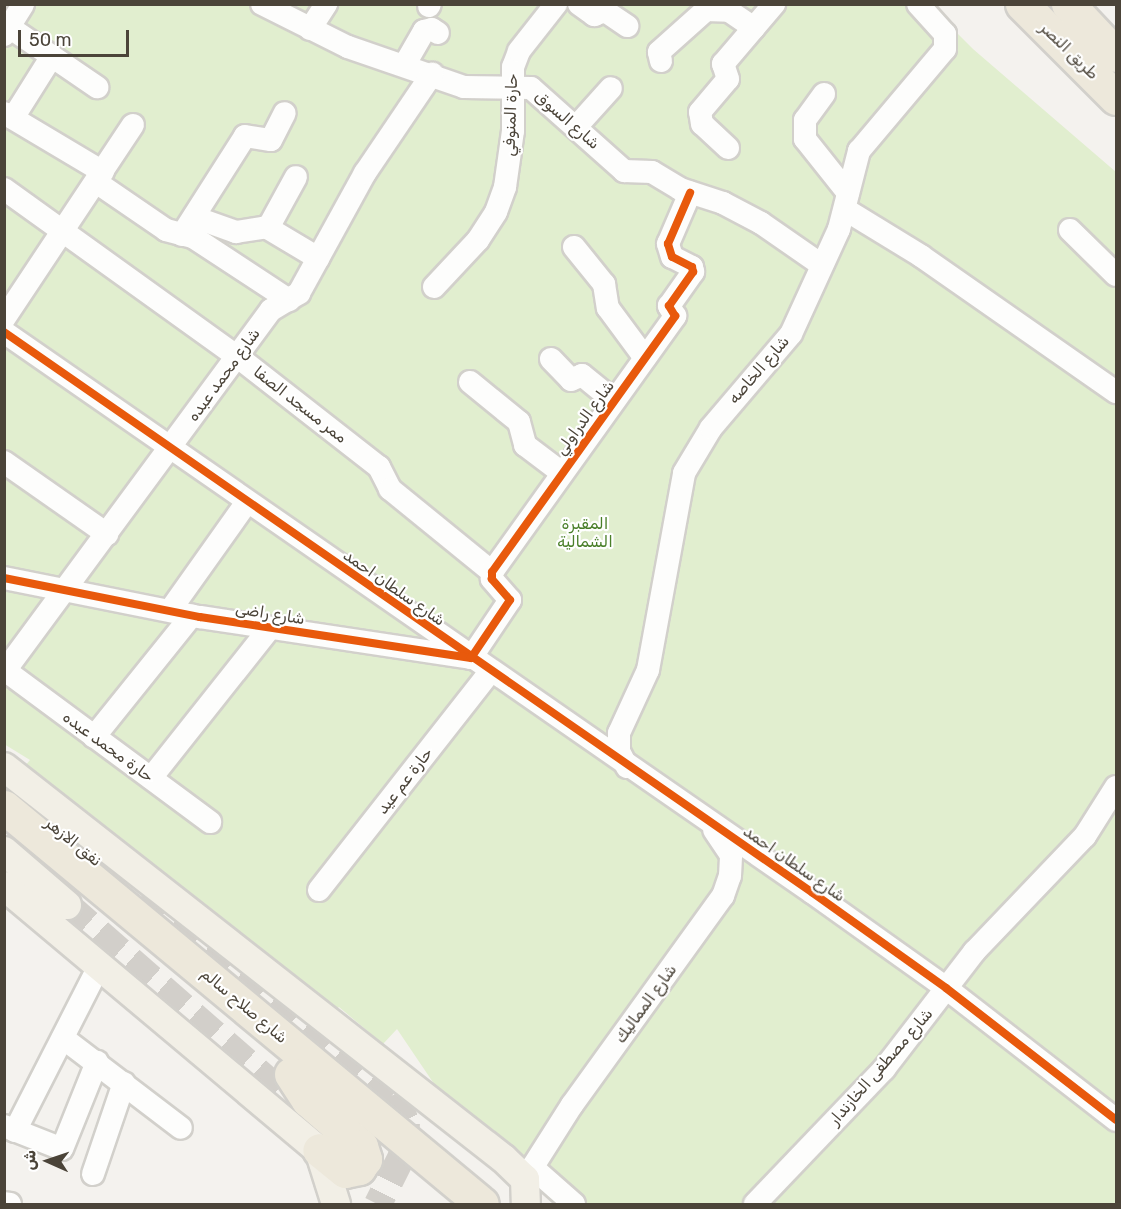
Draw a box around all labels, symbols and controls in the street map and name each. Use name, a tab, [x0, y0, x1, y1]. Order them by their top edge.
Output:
scale bar	[21, 18, 132, 56]
street label: طريق النصر	[1036, 18, 1102, 84]
text: 50 m	[29, 29, 72, 51]
street label: حارة المنوفي	[500, 73, 522, 157]
street label: شارع السوق	[531, 87, 603, 153]
street label: شارع محمد عبده	[184, 325, 264, 425]
street label: شارع الخاصه	[724, 332, 794, 408]
street label: ممر مسجد الصفا	[249, 363, 351, 447]
street label: شارع الدراولي	[551, 377, 619, 459]
park label: المقبرة الشمالية	[557, 514, 613, 552]
street label: شارع سلطان احمد	[339, 546, 449, 630]
street label: شارع راضى	[234, 599, 306, 629]
street label: حارة محمد عبده	[59, 708, 157, 786]
street label: حارة عم عيد	[373, 744, 437, 818]
street label: نفق الازهر	[41, 813, 105, 871]
street label: شارع سلطان احمد	[739, 822, 849, 906]
street label: شارع المماليك	[611, 961, 681, 1047]
street label: شارع صلاح سالم	[197, 964, 291, 1048]
street label: شارع مصطفى الخازندار	[825, 1005, 937, 1129]
north arrow	[18, 1131, 78, 1191]
text: ش	[20, 1149, 40, 1171]

